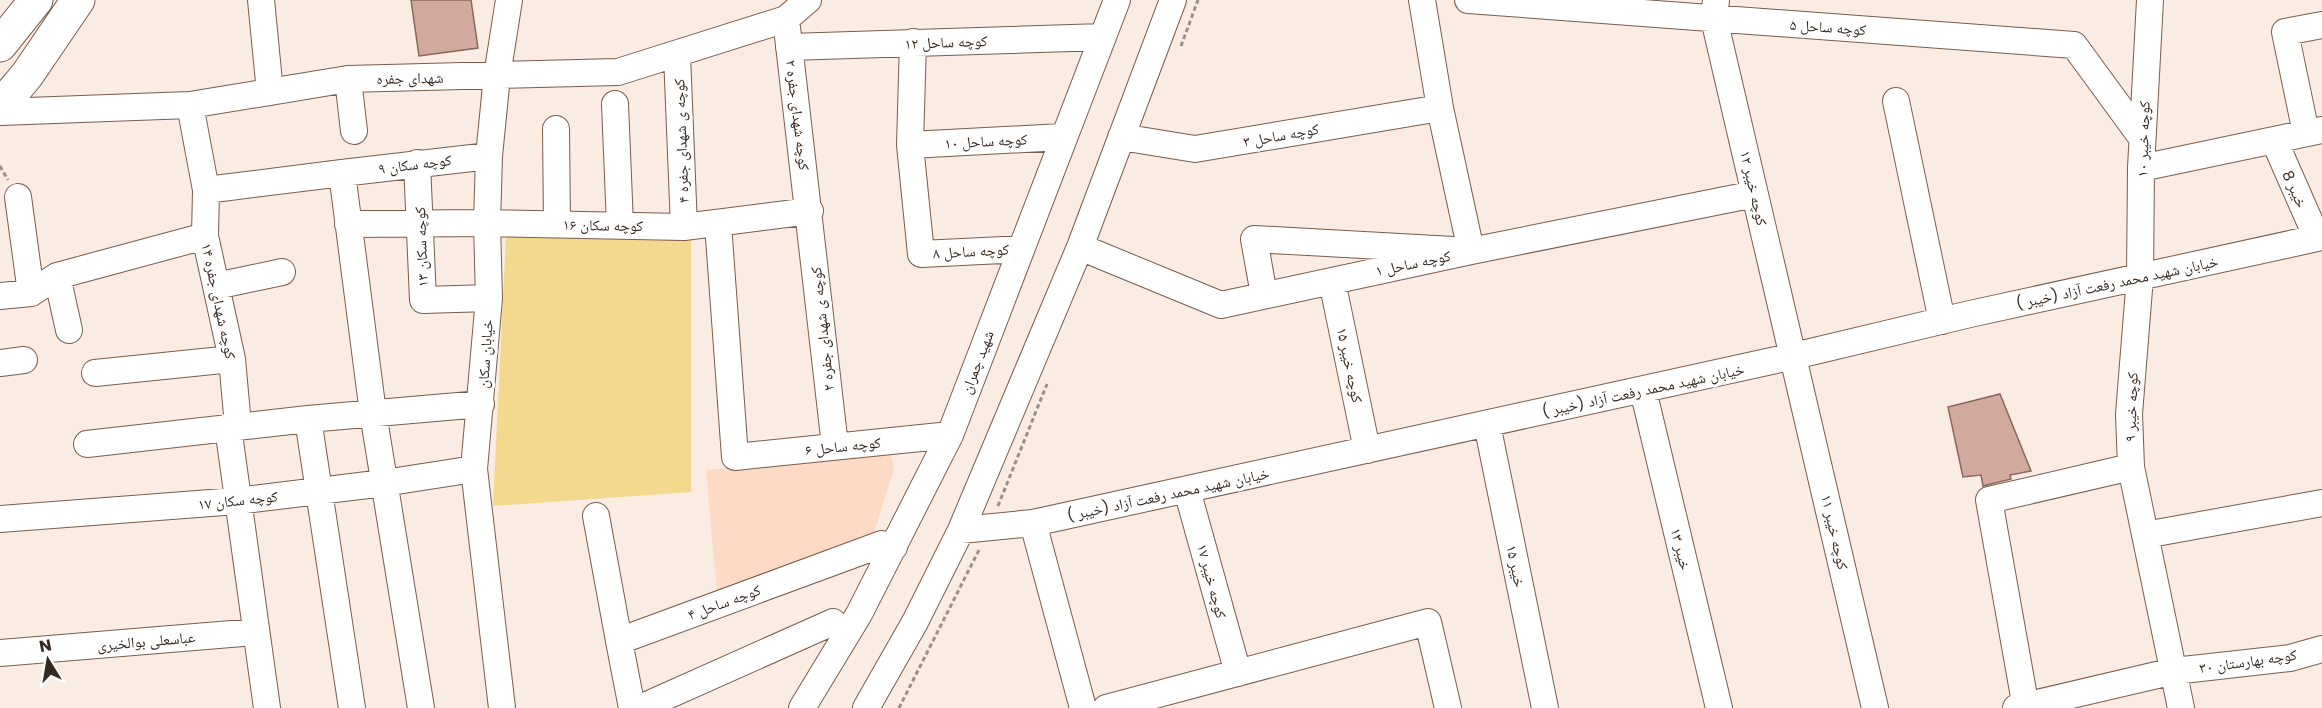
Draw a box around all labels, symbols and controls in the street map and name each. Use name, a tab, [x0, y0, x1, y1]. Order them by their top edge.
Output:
street label: کوچه ساحل ۵	[1789, 14, 1867, 40]
street label: کوچه ساحل ۱۲	[904, 30, 988, 54]
street label: کوچه شهدای جفره ۲	[781, 58, 815, 172]
street label: شهدای جفره	[376, 67, 444, 89]
street label: کوچه ی شهدای جفره ۴	[668, 78, 694, 204]
street label: کوچه خیبر ۱۰	[2131, 100, 2155, 178]
street label: کوچه ساحل ۳	[1242, 118, 1320, 152]
street label: کوچه ساحل ۱۰	[944, 128, 1028, 154]
street label: کوچه خیبر ۱۲	[1735, 148, 1773, 228]
street label: کوچه سکان ۹	[377, 149, 453, 179]
street label: خیبر 8	[2278, 167, 2313, 211]
street label: کوچه سکان ۱۳	[409, 206, 433, 288]
street label: کوچه سکان ۱۶	[563, 214, 643, 236]
street label: کوچه ساحل ۸	[932, 239, 1010, 263]
street label: کوچه شهدای جفره ۱۴	[196, 241, 242, 361]
street label: کوچه ساحل ۱	[1373, 245, 1453, 281]
street label: ( خیبر) خیابان شهید محمد رفعت آزاد	[2014, 250, 2221, 314]
street label: کوچه ی شهدای جفره ۲	[805, 266, 839, 392]
street label: خیابان سکان	[472, 319, 498, 389]
street label: کوچه خیبر ۱۵	[1332, 325, 1368, 405]
street label: شهید چمران	[955, 327, 999, 397]
street label: ( خیبر) خیابان شهید محمد رفعت آزاد	[1540, 358, 1747, 422]
street label: کوچه خیبر ۹	[2119, 372, 2143, 442]
street label: کوچه ساحل ۶	[804, 432, 882, 460]
street label: ( خیبر) خیابان شهید محمد رفعت آزاد	[1065, 462, 1272, 526]
street label: کوچه سکان ۱۷	[197, 485, 279, 515]
street label: کوچه خیبر ۱۱	[1816, 492, 1854, 572]
street label: خیبر ۱۳	[1666, 526, 1696, 573]
street label: کوچه خیبر ۱۷	[1192, 541, 1232, 621]
street label: خیبر ۱۵	[1501, 543, 1531, 590]
street label: کوچه ساحل ۴	[685, 579, 763, 625]
street label: عباسعلی بوالخیری	[96, 626, 196, 656]
north arrow	[18, 630, 78, 690]
text: N	[37, 633, 53, 658]
street label: کوچه بهارستان ۳۰	[2198, 644, 2298, 678]

